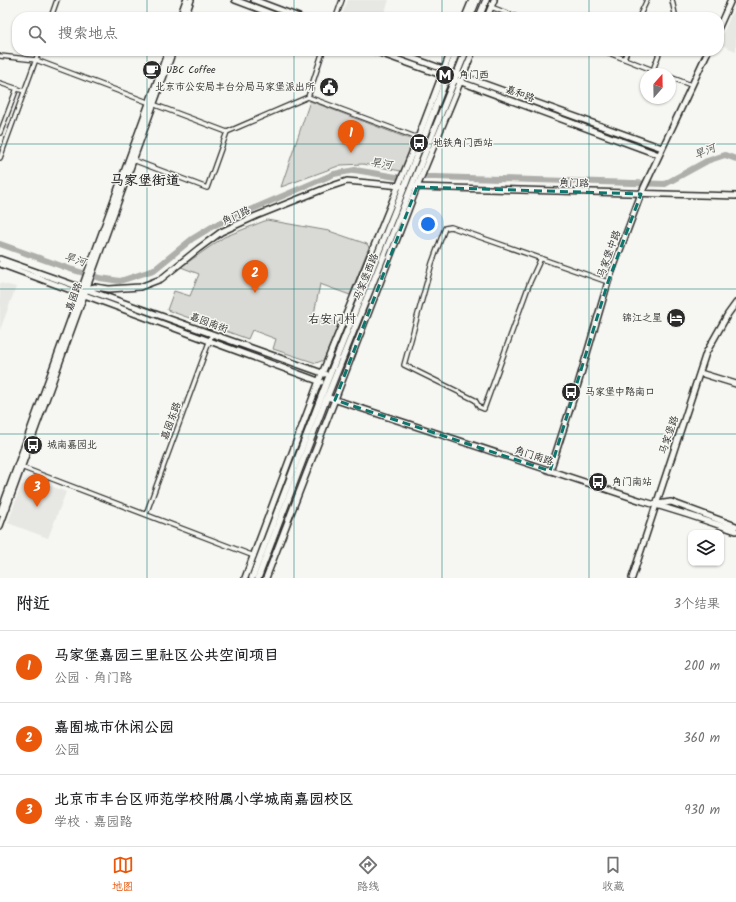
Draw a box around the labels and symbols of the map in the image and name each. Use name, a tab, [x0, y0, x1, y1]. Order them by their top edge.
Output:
cafe icon: UBC Coffee	[141, 59, 163, 81]
place label: UBC Coffee	[166, 62, 216, 78]
metro station icon: 角门西	[434, 64, 456, 86]
place label: 角门西	[459, 67, 489, 83]
north arrow	[640, 68, 676, 104]
public building icon: 北京市公安局丰台分局马家堡派出所	[318, 76, 340, 98]
place label: 北京市公安局丰台分局马家堡派出所	[155, 79, 315, 95]
street label: 嘉和路	[503, 81, 537, 107]
pin: 1	[338, 120, 364, 153]
bus stop icon: 地铁角门西站	[408, 132, 430, 154]
place label: 地铁角门西站	[433, 135, 493, 151]
water label: 旱河	[691, 139, 720, 165]
water label: 旱河	[369, 153, 395, 175]
district label: 马家堡街道	[110, 170, 180, 192]
street label: 角门路	[559, 174, 589, 192]
street label: 角门路	[219, 202, 253, 230]
your location	[418, 214, 438, 234]
street label: 马家堡中路	[593, 228, 625, 280]
water label: 旱河	[62, 248, 90, 272]
street label: 马家堡西路	[349, 251, 383, 303]
pin: 2	[242, 260, 268, 293]
street label: 嘉园路	[61, 280, 87, 314]
hotel icon: 锦江之星	[665, 307, 687, 329]
street label: 嘉园南街	[187, 309, 231, 337]
district label: 右安门村	[308, 310, 356, 329]
place label: 锦江之星	[622, 310, 662, 326]
bus stop icon: 马家堡中路南口	[560, 381, 582, 403]
place label: 马家堡中路南口	[585, 384, 655, 400]
street label: 嘉园东路	[157, 399, 185, 443]
street label: 马家堡路	[655, 413, 683, 457]
bus stop icon: 城南嘉园北	[22, 434, 44, 456]
place label: 城南嘉园北	[47, 437, 97, 453]
street label: 角门南路	[513, 442, 555, 470]
bus stop icon: 角门南站	[587, 471, 609, 493]
pin: 3	[24, 474, 50, 507]
place label: 角门南站	[612, 474, 652, 490]

